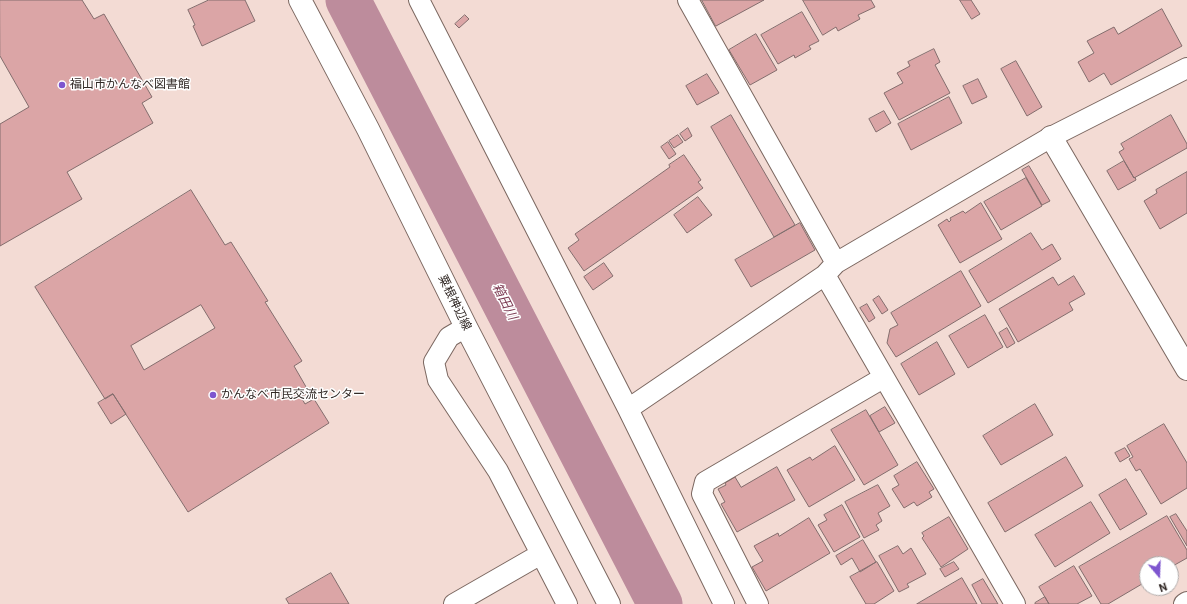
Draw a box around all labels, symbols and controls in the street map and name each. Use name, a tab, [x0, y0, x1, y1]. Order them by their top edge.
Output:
place label: 福山市かんなべ図書館	[70, 78, 190, 92]
marker: 福山市かんなべ図書館	[57, 80, 67, 90]
street label: 粟根神辺線	[434, 273, 474, 333]
water label: 箱田川	[488, 281, 520, 323]
place label: かんなべ市民交流センター	[221, 388, 365, 402]
marker: かんなべ市民交流センター	[208, 390, 218, 400]
north arrow	[1139, 556, 1179, 596]
text: N	[1157, 579, 1169, 594]

